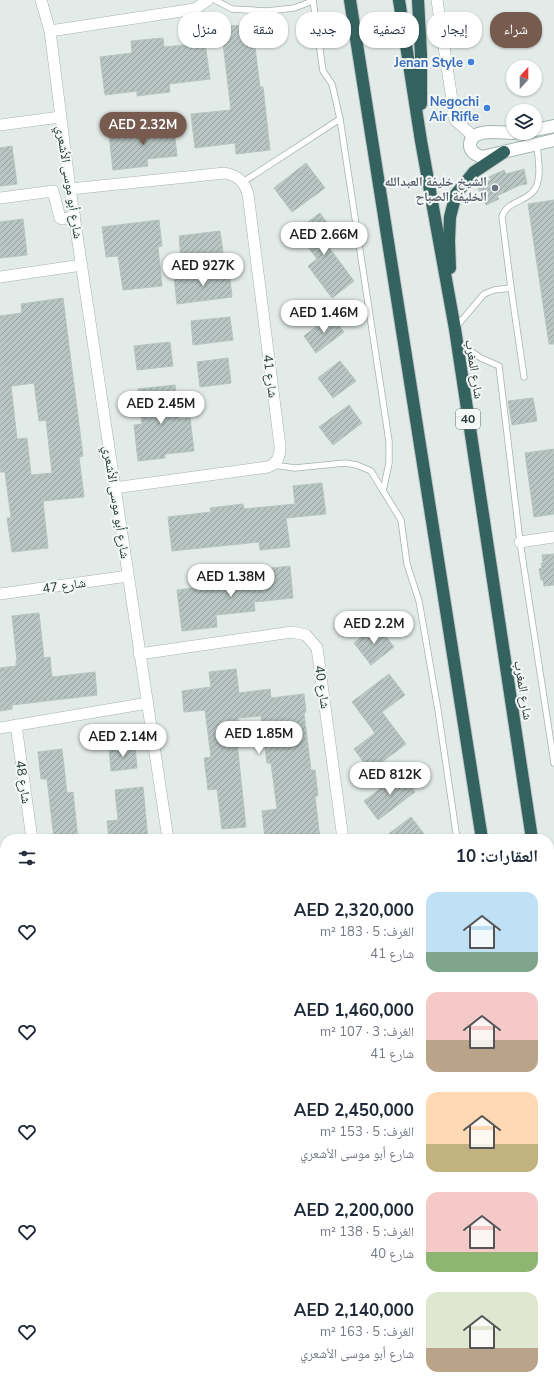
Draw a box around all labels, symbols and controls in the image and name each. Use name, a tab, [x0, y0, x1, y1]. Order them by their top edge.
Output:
chip: منزل	[178, 12, 231, 48]
chip: شقة	[239, 12, 288, 48]
chip: جديد	[296, 12, 351, 48]
chip: تصفية	[359, 12, 419, 48]
chip: إيجار	[427, 12, 482, 48]
chip: شراء	[490, 12, 542, 48]
place label: Jenan Style	[393, 54, 463, 72]
marker: Jenan Style	[466, 57, 476, 67]
north arrow	[506, 60, 542, 96]
map controls	[506, 60, 542, 140]
place label: Negochi Air Rifle	[429, 93, 479, 126]
marker: Negochi Air Rifle	[482, 103, 492, 113]
button: layers	[506, 104, 542, 140]
pin: AED 2.32M	[97, 112, 189, 146]
text: AED 2.32M	[109, 116, 177, 134]
street label: شارع أبو موسى الأشعري	[50, 124, 87, 240]
place label: الشيخ خليفة العبدالله الخليفة الصباح	[384, 173, 487, 206]
marker: الشيخ خليفة العبدالله الخليفة الصباح	[490, 183, 500, 193]
pin: AED 2.66M	[278, 222, 370, 256]
text: AED 2.66M	[290, 226, 358, 244]
pin: AED 927K	[162, 253, 244, 287]
text: AED 927K	[172, 257, 234, 275]
pin: AED 1.46M	[278, 300, 370, 334]
text: AED 1.46M	[290, 304, 358, 322]
street label: شارع المغرب	[460, 338, 488, 400]
street label: شارع 41	[258, 353, 282, 399]
pin: AED 2.45M	[115, 391, 207, 425]
text: AED 2.45M	[127, 395, 195, 413]
road number: 40	[456, 409, 480, 429]
street label: شارع أبو موسى الأشعري	[97, 444, 134, 560]
pin: AED 1.38M	[185, 564, 277, 598]
text: AED 1.38M	[197, 568, 265, 586]
street label: شارع 47	[41, 574, 87, 598]
pin: AED 2.2M	[333, 611, 415, 645]
text: AED 2.2M	[344, 615, 404, 633]
street label: شارع المغرب	[509, 659, 537, 721]
street label: شارع 40	[310, 664, 334, 710]
pin: AED 1.85M	[213, 721, 305, 755]
pin: AED 2.14M	[77, 724, 169, 758]
text: AED 1.85M	[225, 725, 293, 743]
text: AED 2.14M	[89, 728, 157, 746]
street label: شارع 48	[11, 759, 35, 805]
pin: AED 812K	[349, 762, 431, 796]
text: AED 812K	[359, 766, 421, 784]
text: العقارات: 10	[456, 845, 538, 868]
icon: filters	[16, 847, 38, 869]
text: AED 2,320,000	[294, 899, 414, 922]
icon: home	[458, 908, 506, 956]
icon: heart	[16, 921, 38, 943]
text: الغرف: 5 · 183 m²	[320, 923, 414, 941]
text: شارع 41	[370, 945, 414, 963]
text: AED 1,460,000	[294, 999, 414, 1022]
icon: home	[458, 1008, 506, 1056]
icon: heart	[16, 1021, 38, 1043]
text: الغرف: 3 · 107 m²	[320, 1023, 414, 1041]
text: شارع 41	[370, 1045, 414, 1063]
text: AED 2,450,000	[294, 1099, 414, 1122]
icon: home	[458, 1108, 506, 1156]
icon: heart	[16, 1121, 38, 1143]
text: الغرف: 5 · 153 m²	[320, 1123, 414, 1141]
text: شارع أبو موسى الأشعري	[300, 1145, 414, 1163]
text: AED 2,200,000	[294, 1199, 414, 1222]
icon: home	[458, 1208, 506, 1256]
icon: heart	[16, 1221, 38, 1243]
text: الغرف: 5 · 138 m²	[320, 1223, 414, 1241]
text: شارع 40	[370, 1245, 414, 1263]
text: AED 2,140,000	[294, 1299, 414, 1322]
icon: home	[458, 1308, 506, 1356]
icon: heart	[16, 1321, 38, 1343]
text: الغرف: 5 · 163 m²	[320, 1323, 414, 1341]
text: شارع أبو موسى الأشعري	[300, 1345, 414, 1363]

